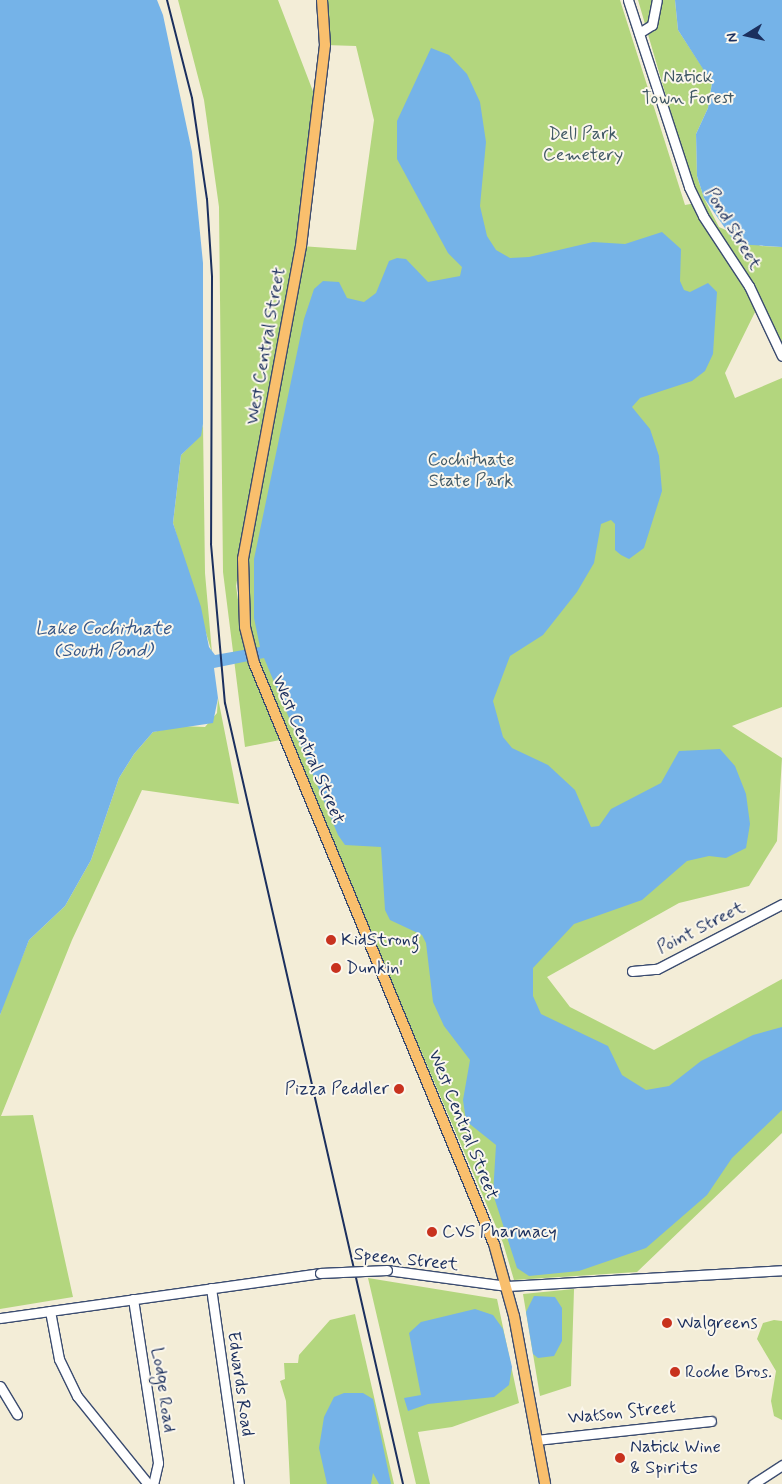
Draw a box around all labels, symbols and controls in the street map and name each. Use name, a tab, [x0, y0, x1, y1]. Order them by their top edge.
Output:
north arrow	[722, 10, 772, 60]
text: N	[723, 31, 742, 44]
park label: Natick Town Forest	[642, 67, 734, 110]
park label: Dell Park Cemetery	[543, 124, 623, 166]
street label: Pond Street	[700, 184, 766, 274]
street label: West Central Street	[242, 266, 290, 426]
park label: Cochituate State Park	[427, 450, 515, 492]
water label: Lake Cochituate (South Pond)	[34, 618, 172, 662]
street label: West Central Street	[267, 673, 349, 827]
street label: Point Street	[654, 897, 748, 959]
place label: KidStrong	[341, 929, 419, 951]
marker: KidStrong	[325, 934, 337, 946]
place label: Dunkin'	[346, 957, 403, 979]
marker: Dunkin'	[330, 962, 342, 974]
street label: West Central Street	[423, 1047, 503, 1203]
place label: Pizza Peddler	[285, 1078, 389, 1100]
marker: Pizza Peddler	[393, 1083, 405, 1095]
place label: CVS Pharmacy	[442, 1221, 557, 1243]
marker: CVS Pharmacy	[426, 1226, 438, 1238]
street label: Speen Street	[352, 1244, 460, 1276]
place label: Walgreens	[677, 1312, 758, 1334]
marker: Walgreens	[661, 1317, 673, 1329]
street label: Edwards Road	[222, 1331, 258, 1437]
street label: Lodge Road	[146, 1346, 180, 1434]
place label: Roche Bros.	[685, 1361, 772, 1383]
marker: Roche Bros.	[669, 1366, 681, 1378]
street label: Watson Street	[566, 1396, 678, 1430]
place label: Natick Wine & Spirits	[630, 1437, 723, 1480]
marker: Natick Wine & Spirits	[614, 1452, 626, 1464]

